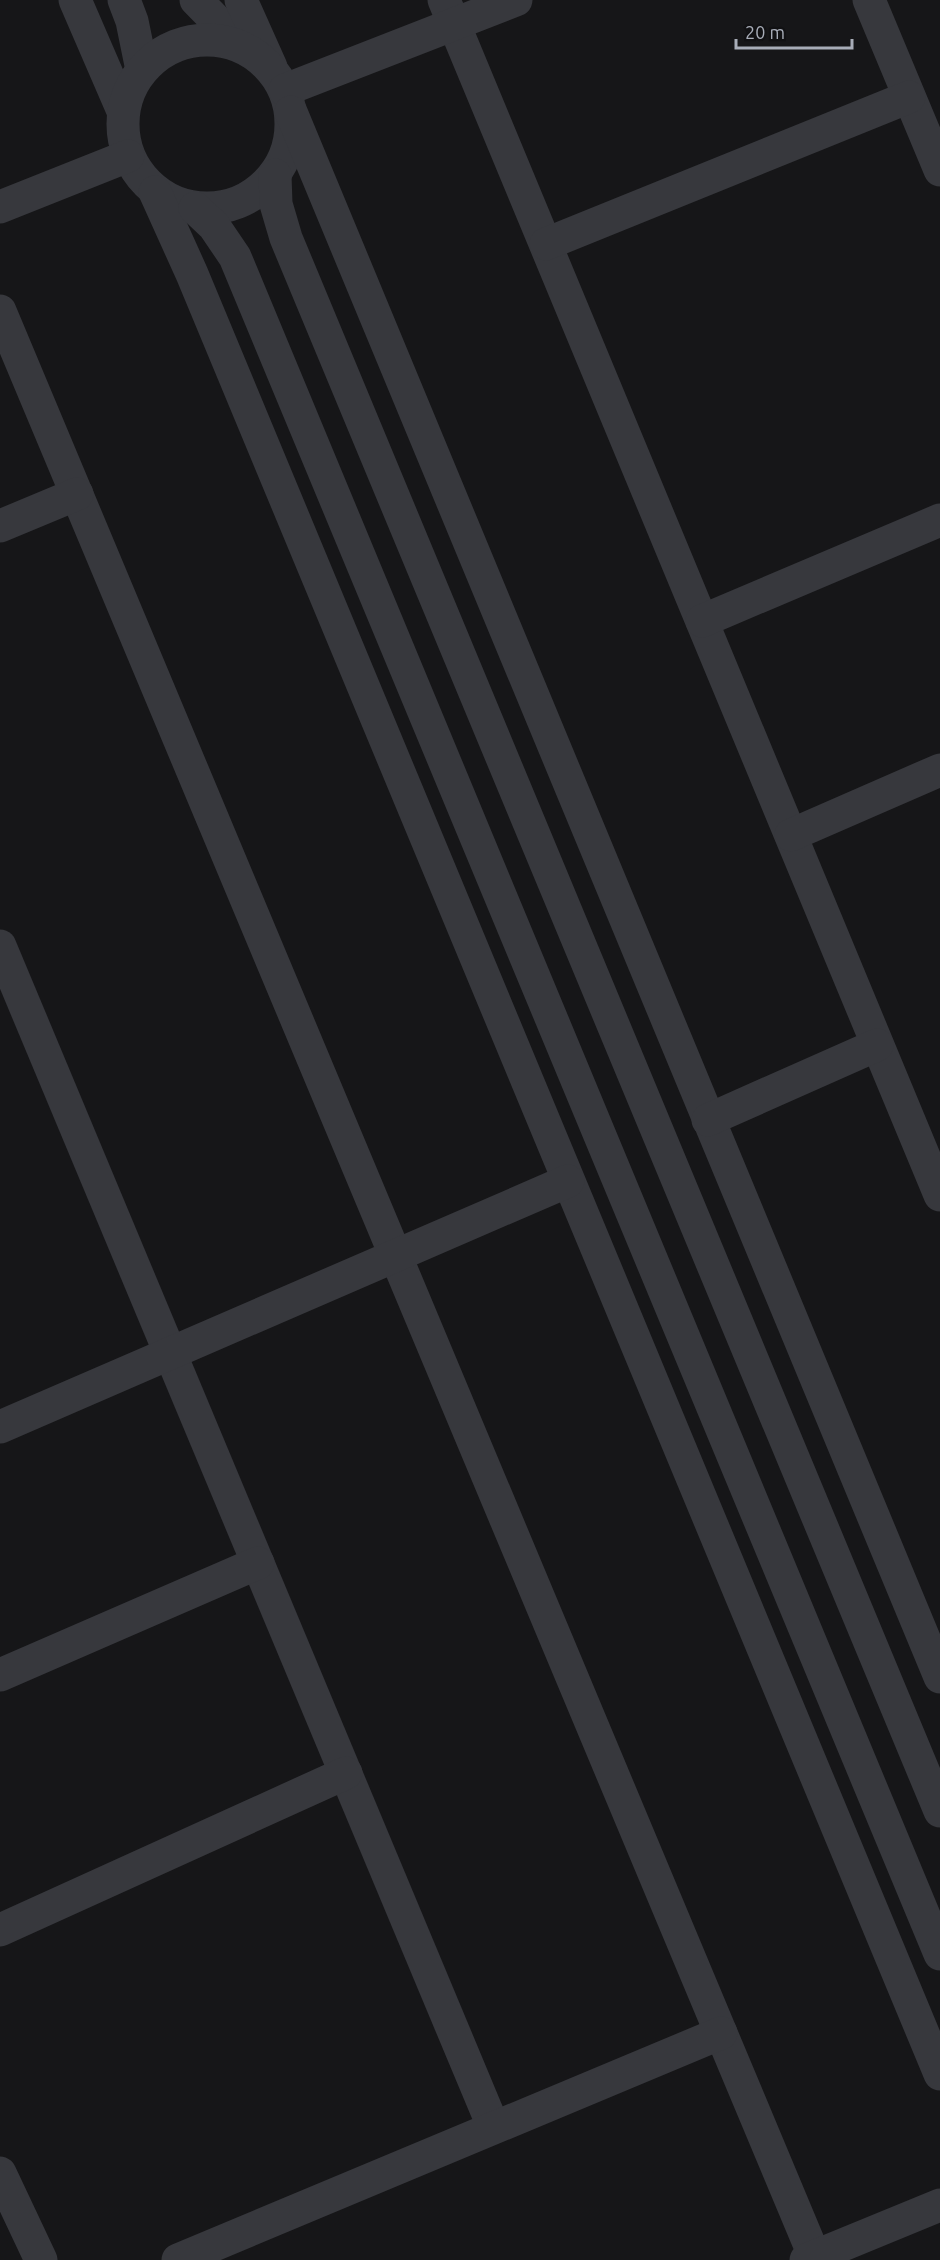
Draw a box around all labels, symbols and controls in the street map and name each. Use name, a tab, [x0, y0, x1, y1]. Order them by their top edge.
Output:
scale bar	[736, 12, 852, 50]
text: 20 m	[745, 22, 785, 42]

